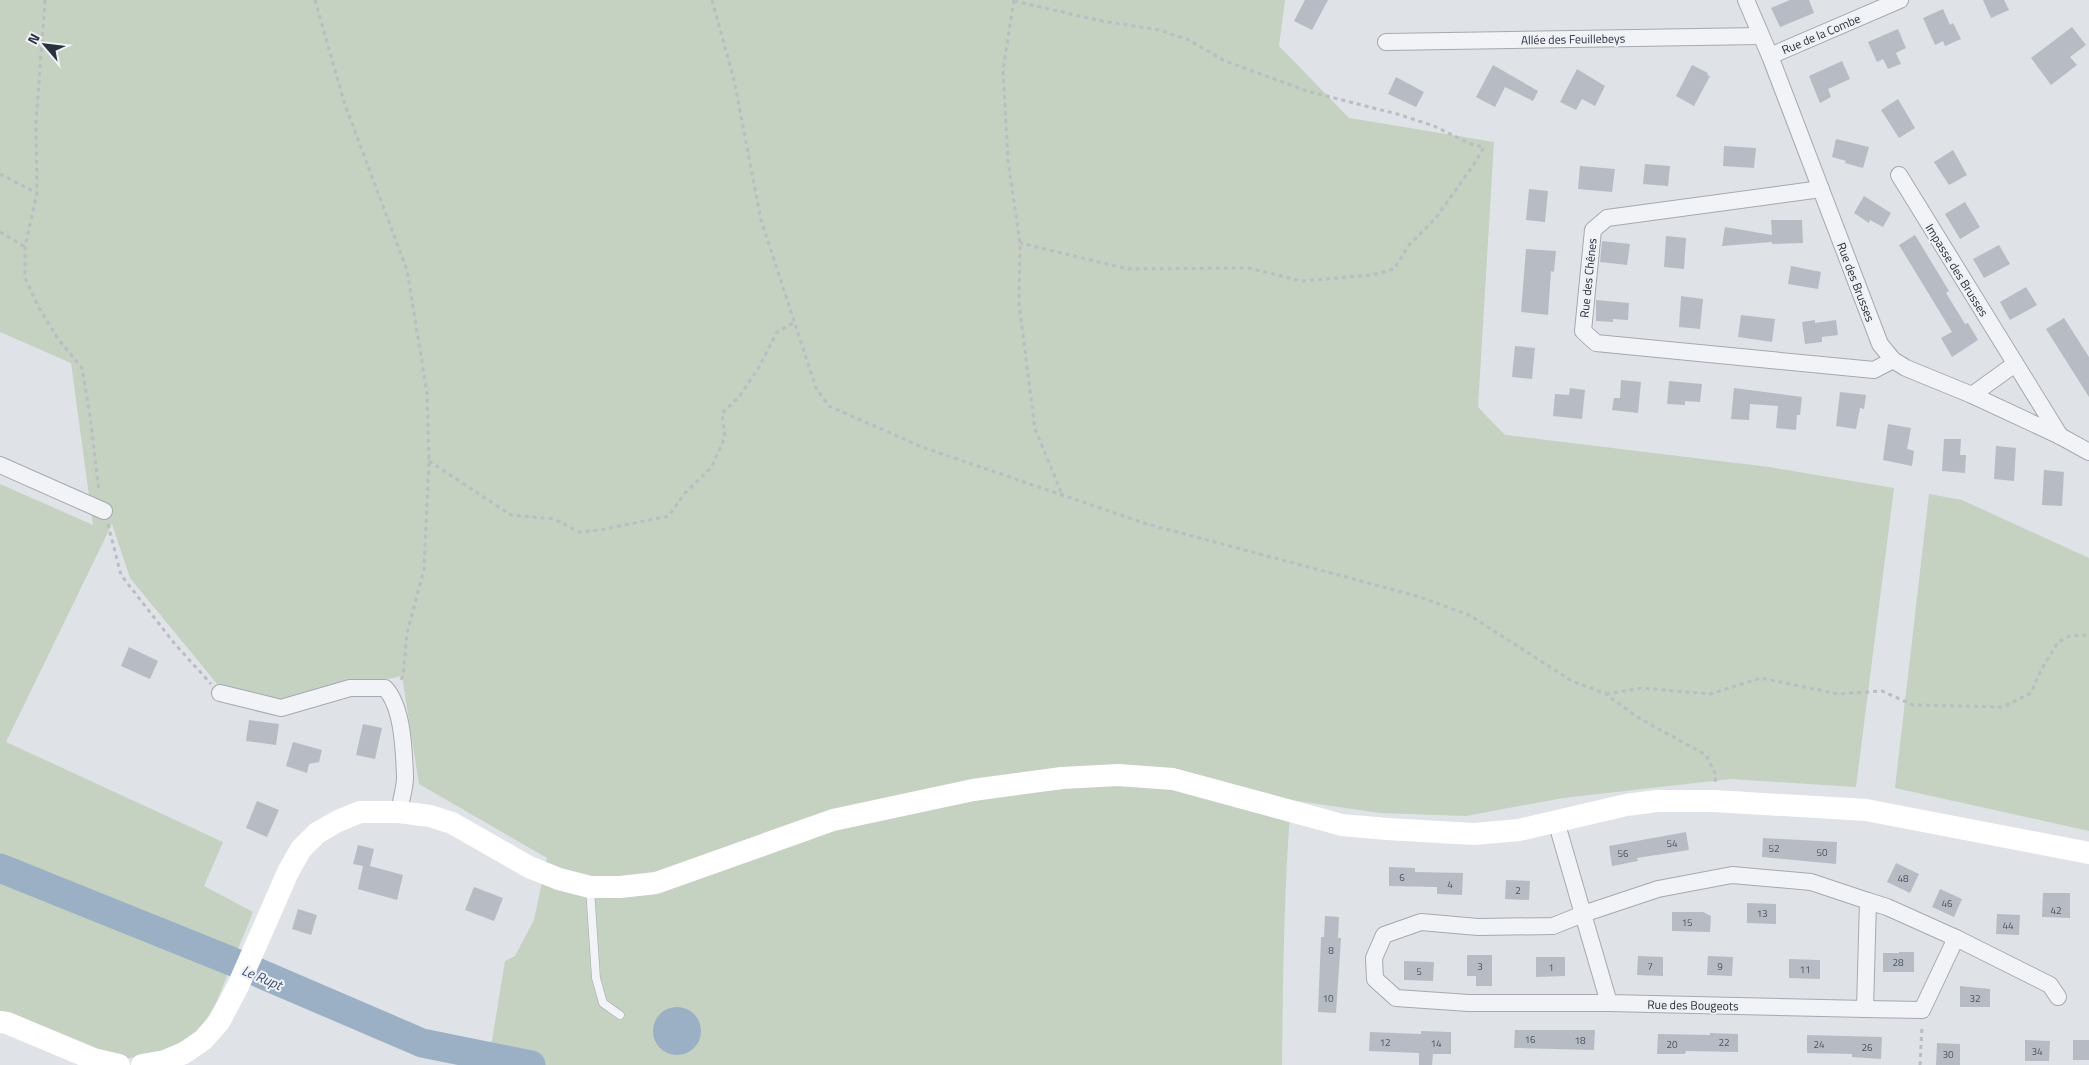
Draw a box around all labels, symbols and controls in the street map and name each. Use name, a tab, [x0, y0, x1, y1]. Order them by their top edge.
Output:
street label: Rue de la Combe	[1779, 9, 1863, 59]
north arrow	[20, 20, 70, 70]
text: N	[22, 29, 45, 48]
street label: Allée des Feuillebeys	[1521, 29, 1626, 49]
street label: Impasse des Brusses	[1921, 220, 1994, 321]
street label: Rue des Chênes	[1574, 237, 1602, 319]
street label: Rue des Brusses	[1832, 239, 1880, 325]
house number: 54	[1666, 836, 1678, 851]
house number: 52	[1768, 841, 1780, 856]
house number: 50	[1816, 845, 1828, 860]
house number: 56	[1617, 846, 1629, 861]
house number: 6	[1399, 870, 1405, 885]
house number: 48	[1897, 871, 1909, 886]
house number: 4	[1447, 877, 1453, 892]
house number: 2	[1515, 883, 1521, 898]
house number: 46	[1941, 896, 1953, 911]
house number: 42	[2050, 903, 2062, 918]
house number: 13	[1756, 906, 1768, 921]
house number: 15	[1681, 915, 1693, 930]
house number: 44	[2002, 918, 2014, 933]
house number: 8	[1328, 943, 1334, 958]
house number: 28	[1892, 955, 1904, 970]
water label: Le Rupt	[239, 959, 287, 995]
house number: 3	[1477, 959, 1483, 974]
house number: 7	[1647, 959, 1653, 974]
house number: 9	[1717, 959, 1723, 974]
house number: 1	[1548, 960, 1554, 975]
house number: 11	[1799, 962, 1811, 977]
house number: 5	[1416, 964, 1422, 979]
house number: 10	[1322, 991, 1334, 1006]
house number: 32	[1969, 991, 1981, 1006]
street label: Rue des Bougeots	[1647, 995, 1739, 1015]
house number: 16	[1524, 1032, 1536, 1047]
house number: 18	[1574, 1033, 1586, 1048]
house number: 12	[1379, 1035, 1391, 1050]
house number: 22	[1718, 1035, 1730, 1050]
house number: 14	[1430, 1036, 1442, 1051]
house number: 20	[1666, 1037, 1678, 1052]
house number: 24	[1813, 1037, 1825, 1052]
house number: 26	[1861, 1040, 1873, 1055]
house number: 34	[2031, 1044, 2043, 1059]
house number: 30	[1942, 1047, 1954, 1062]

